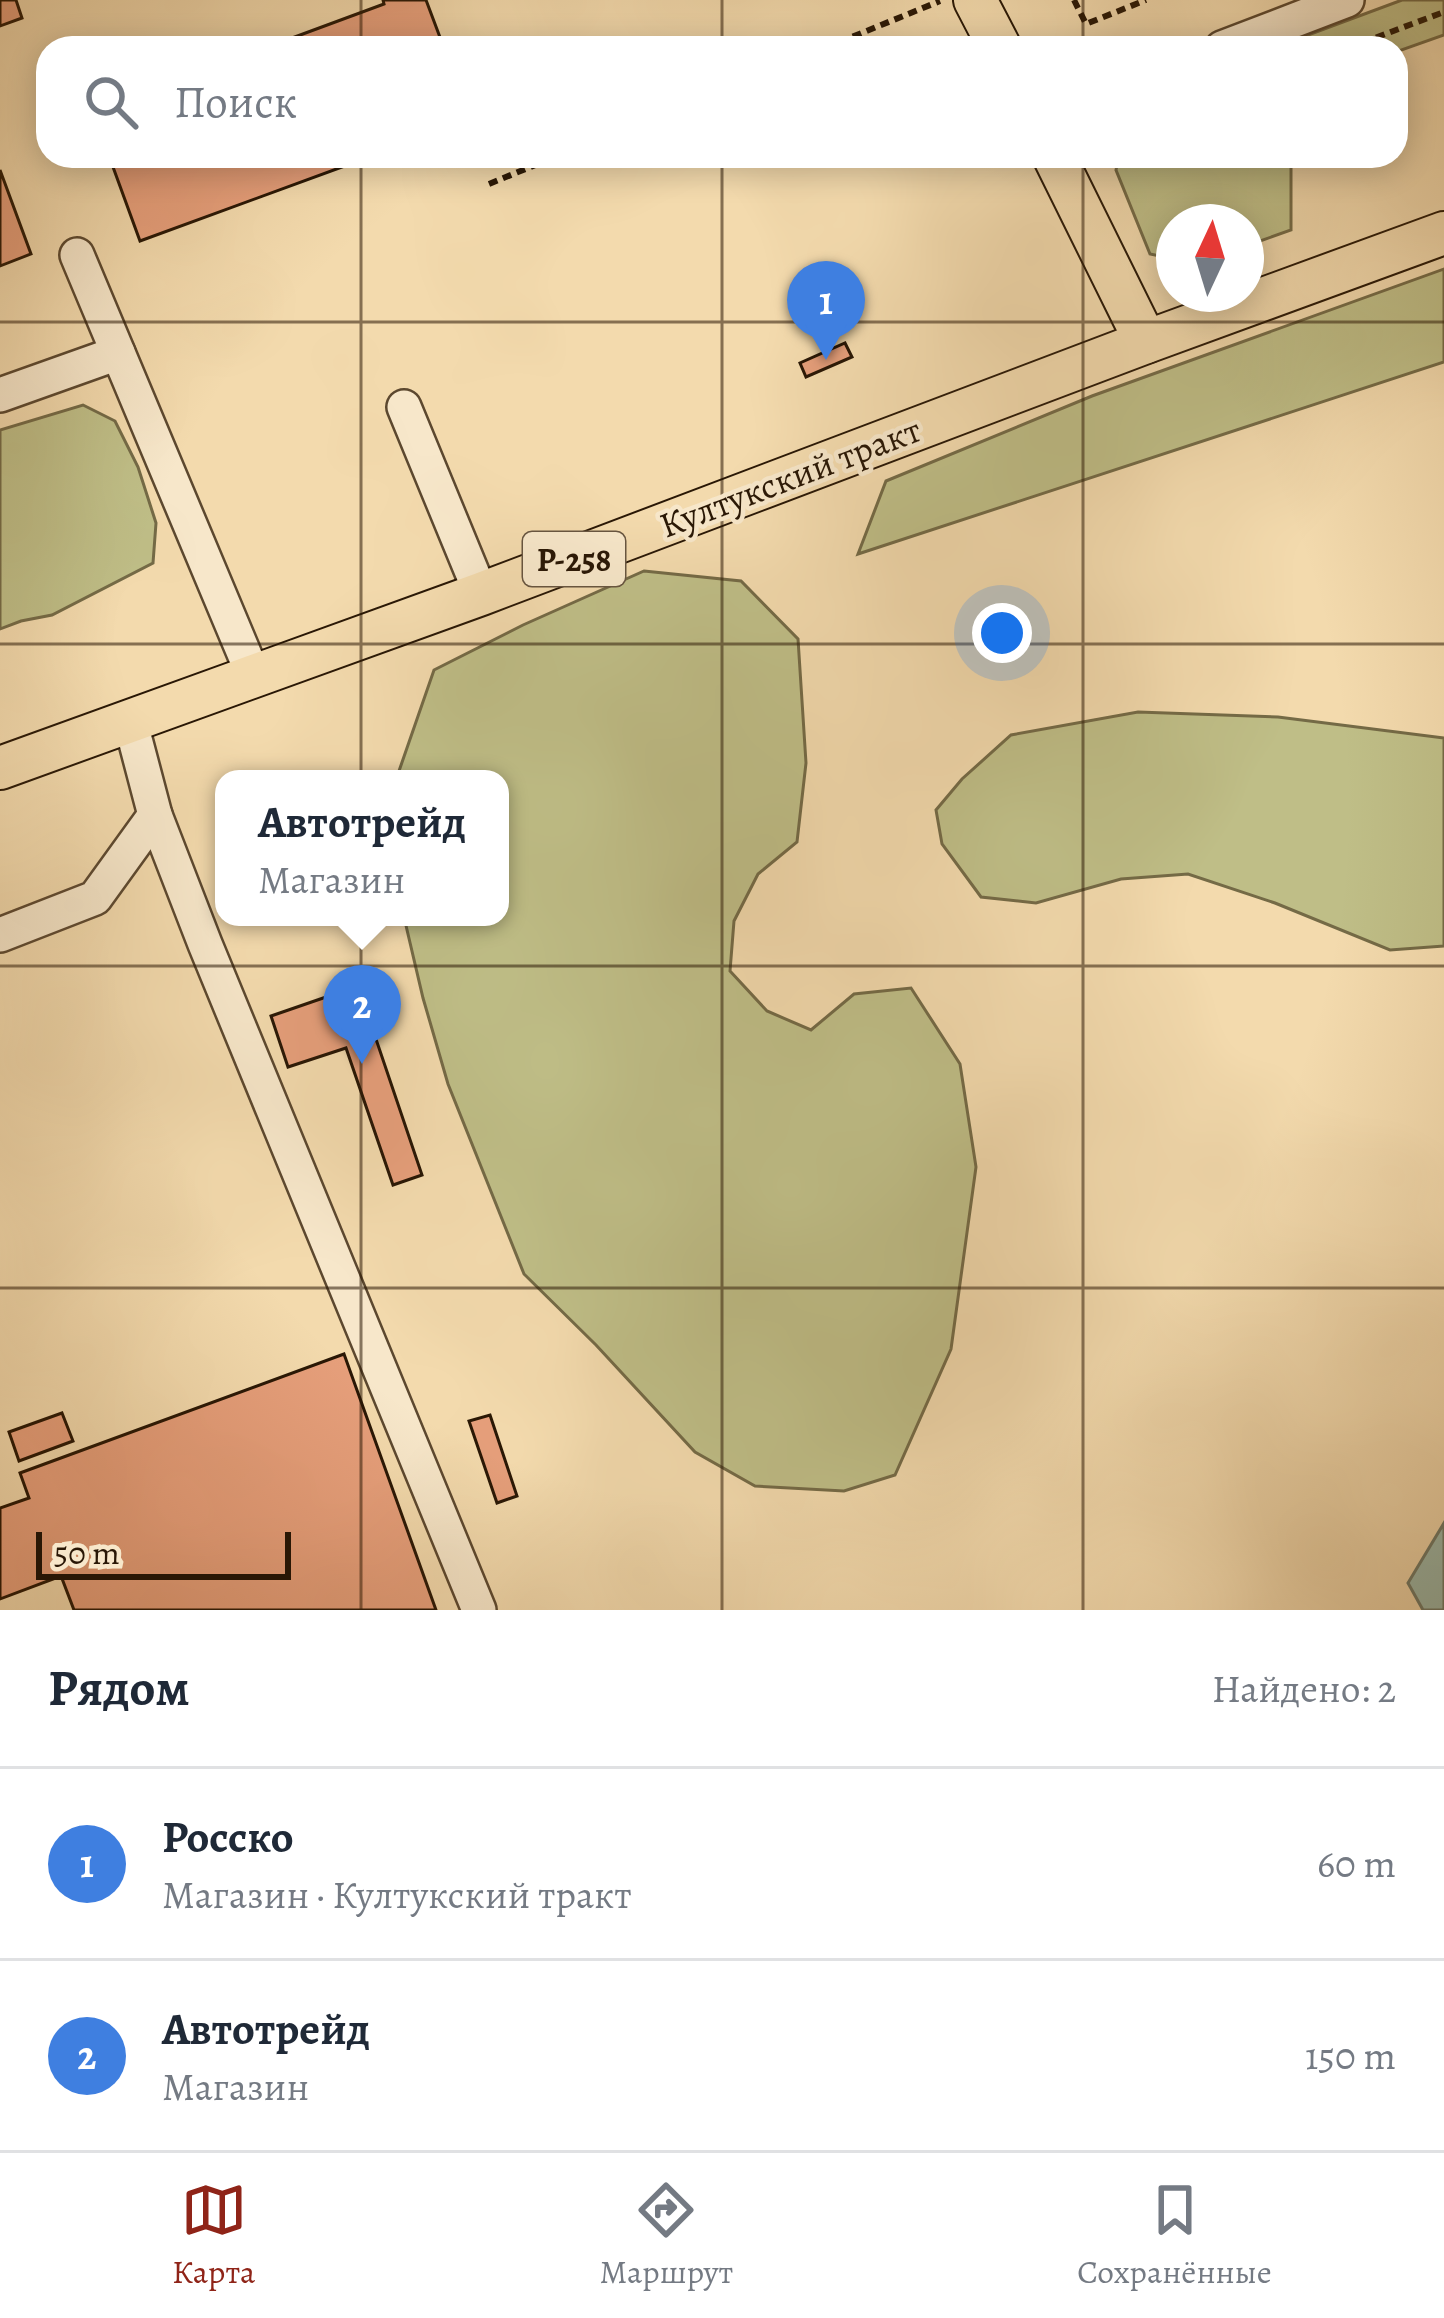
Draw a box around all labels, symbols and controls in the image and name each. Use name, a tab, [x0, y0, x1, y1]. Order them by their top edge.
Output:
search box	[36, 36, 1408, 168]
icon: search	[78, 69, 144, 135]
text: Поиск	[174, 71, 297, 133]
north arrow	[1156, 204, 1264, 312]
pin: 1	[787, 261, 865, 360]
street label: Култукский тракт	[652, 405, 928, 549]
road number: Р-258	[523, 532, 625, 586]
your location	[972, 603, 1032, 663]
popup	[215, 770, 509, 926]
text: Автотрейд	[258, 791, 466, 853]
text: Магазин	[258, 853, 405, 906]
pin: 2	[323, 965, 401, 1064]
scale bar	[36, 1526, 291, 1579]
text: 50 m	[54, 1530, 120, 1575]
text: Рядом	[48, 1653, 190, 1723]
text: Найдено: 2	[1212, 1662, 1396, 1715]
text: Росско	[162, 1806, 294, 1868]
text: 1	[80, 1837, 94, 1890]
text: 60 m	[1317, 1837, 1396, 1890]
text: Магазин · Култукский тракт	[162, 1868, 631, 1921]
text: Автотрейд	[162, 1998, 370, 2060]
text: 2	[78, 2029, 96, 2082]
text: 150 m	[1305, 2029, 1396, 2082]
text: Магазин	[162, 2060, 309, 2113]
tab: Карта	[172, 2177, 255, 2294]
tab: Маршрут	[600, 2177, 733, 2294]
tab: Сохранённые	[1077, 2177, 1272, 2294]

